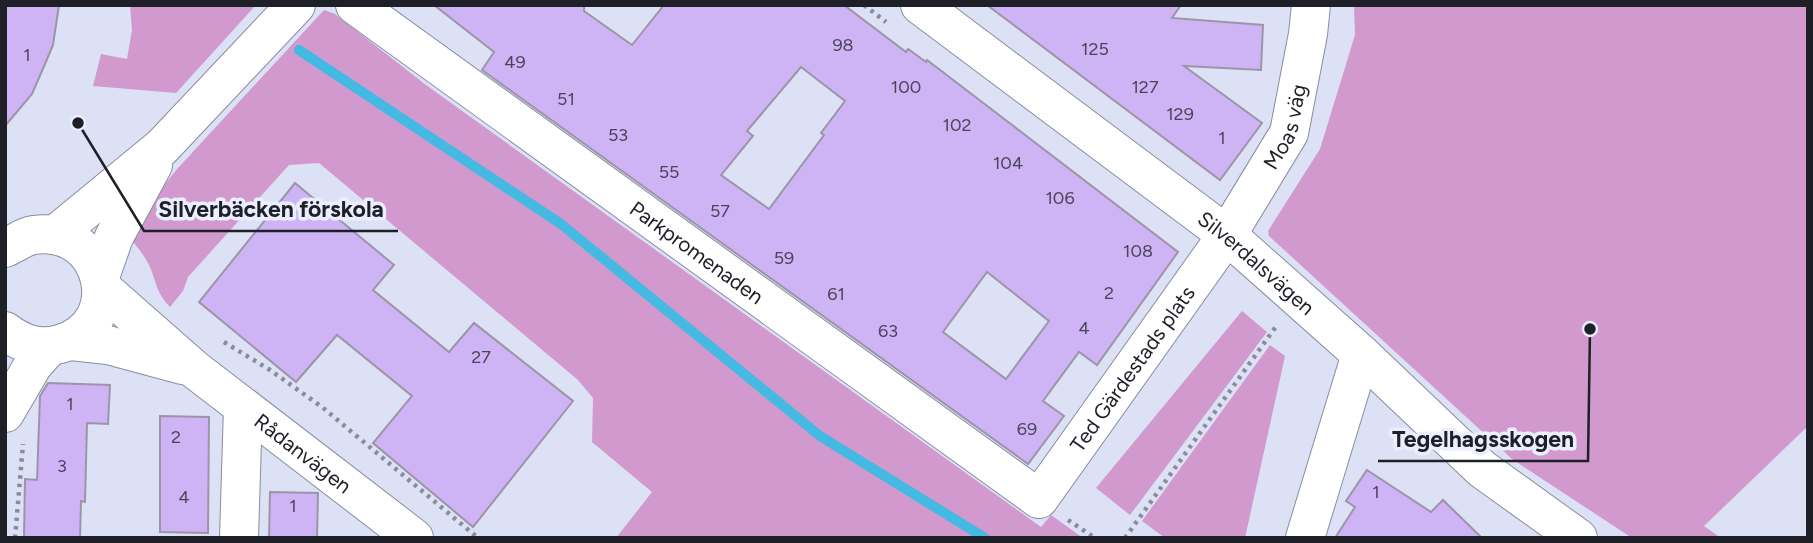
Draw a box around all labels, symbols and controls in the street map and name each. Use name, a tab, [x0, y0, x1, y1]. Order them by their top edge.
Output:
house number: 98	[832, 34, 854, 56]
house number: 125	[1081, 38, 1109, 60]
house number: 1	[23, 44, 31, 66]
house number: 49	[504, 51, 526, 73]
house number: 100	[891, 76, 921, 98]
house number: 127	[1131, 76, 1159, 98]
street label: Moas väg	[1258, 82, 1311, 174]
house number: 51	[557, 88, 575, 110]
house number: 129	[1166, 103, 1194, 125]
house number: 102	[942, 114, 972, 136]
house number: 53	[608, 124, 628, 146]
house number: 1	[1218, 127, 1226, 149]
house number: 104	[993, 152, 1023, 174]
house number: 55	[659, 161, 679, 183]
callout: Silverbäcken förskola	[144, 187, 398, 231]
house number: 106	[1045, 187, 1075, 209]
text: Silverbäcken förskola	[158, 195, 384, 223]
street label: Parkpromenaden	[625, 195, 769, 309]
house number: 57	[710, 200, 730, 222]
street label: Silverdalsvägen	[1193, 205, 1320, 320]
house number: 108	[1123, 240, 1153, 262]
house number: 59	[774, 247, 794, 269]
street label: Ted Gärdestads plats	[1064, 281, 1200, 456]
house number: 2	[1104, 282, 1114, 304]
house number: 61	[827, 283, 845, 305]
house number: 4	[1078, 317, 1090, 339]
house number: 63	[878, 320, 898, 342]
house number: 27	[471, 346, 491, 368]
house number: 1	[66, 393, 74, 415]
street label: Rådanvägen	[250, 408, 357, 498]
callout: Tegelhagsskogen	[1378, 417, 1588, 461]
house number: 69	[1017, 418, 1037, 440]
text: Tegelhagsskogen	[1392, 425, 1574, 453]
house number: 2	[171, 426, 181, 448]
house number: 3	[57, 455, 67, 477]
house number: 1	[1372, 481, 1380, 503]
house number: 4	[178, 486, 190, 508]
house number: 1	[289, 495, 297, 517]

